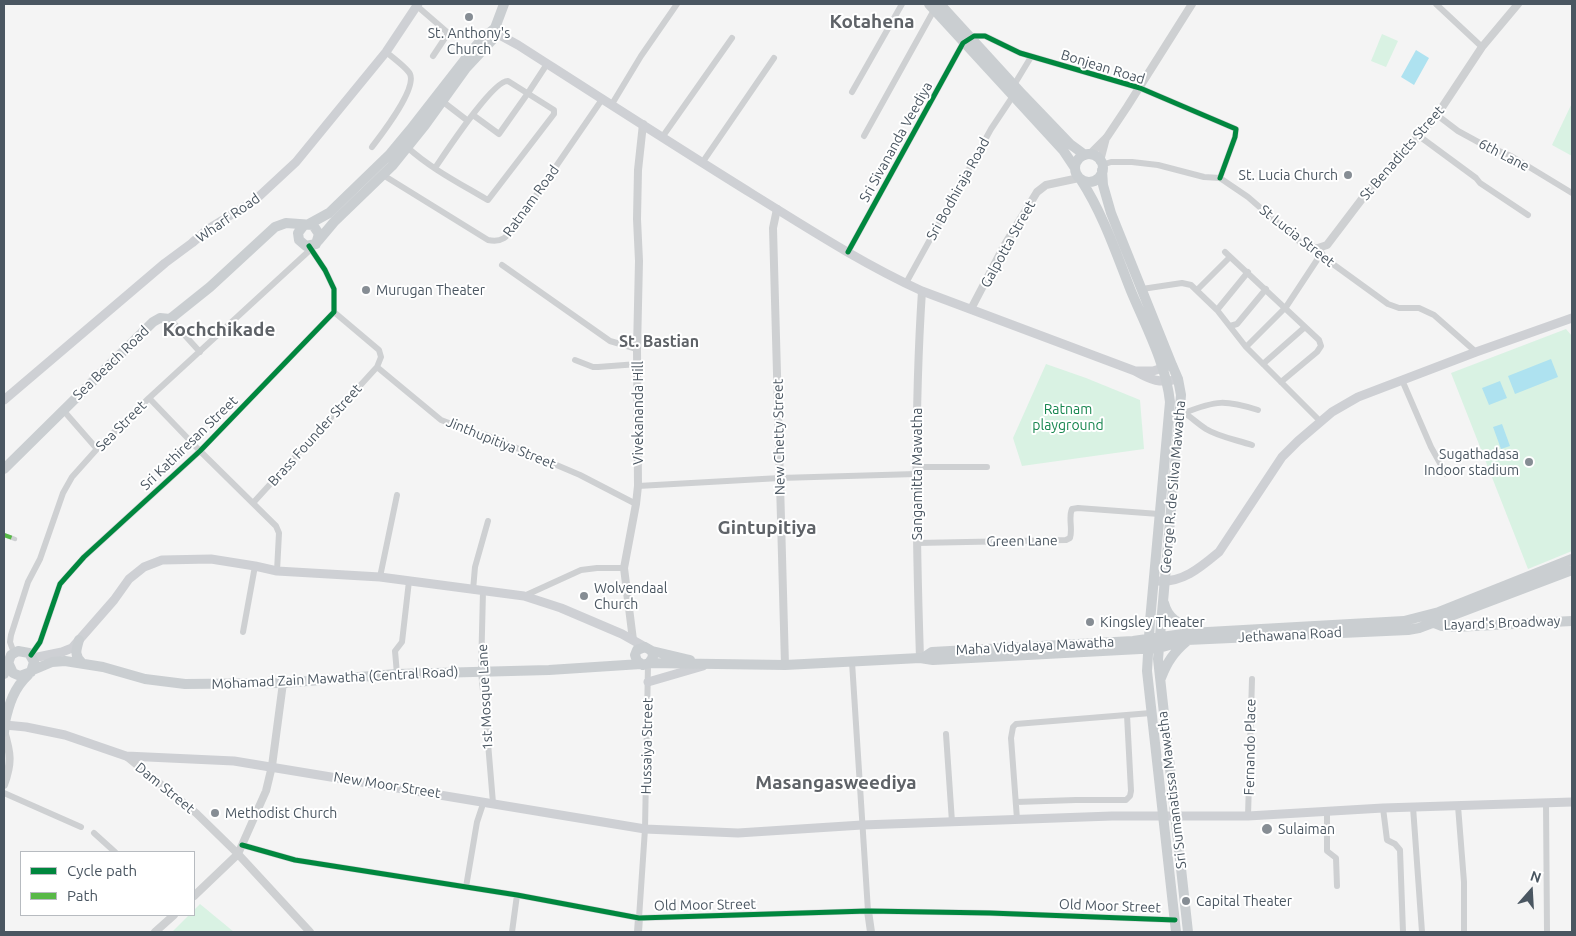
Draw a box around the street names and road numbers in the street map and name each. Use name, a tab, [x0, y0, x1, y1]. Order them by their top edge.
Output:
street label: Bonjean Road	[1059, 46, 1147, 88]
street label: Sri Sivananda Veediya	[856, 79, 936, 205]
street label: St Benadicts Street	[1356, 102, 1448, 204]
street label: Sri Bodhiraja Road	[923, 135, 993, 243]
street label: 6th Lane	[1476, 135, 1532, 175]
street label: Ratnam Road	[499, 162, 563, 240]
street label: Wharf Road	[193, 190, 263, 246]
street label: Galpotta Street	[977, 198, 1039, 290]
street label: St Lucia Street	[1256, 202, 1338, 270]
street label: Sea Beach Road	[69, 322, 153, 404]
street label: Vivekananda Hill	[630, 361, 646, 465]
street label: New Chetty Street	[770, 379, 788, 495]
street label: Brass Founder Street	[265, 380, 365, 490]
street label: Sri Kathiresan Street	[137, 392, 241, 494]
street label: Sea Street	[92, 397, 150, 455]
street label: George R. de Silva Mawatha	[1157, 400, 1189, 574]
street label: Sangamitta Mawatha	[909, 408, 925, 540]
street label: Jinthupitiya Street	[444, 413, 558, 473]
street label: Green Lane	[986, 532, 1058, 550]
street label: Layard's Broadway	[1443, 613, 1561, 633]
street label: Jethawana Road	[1238, 624, 1342, 646]
street label: Maha Vidyalaya Mawatha	[955, 633, 1115, 659]
street label: 1st Mosque Lane	[474, 643, 496, 751]
street label: Mohamad Zain Mawatha (Central Road)	[211, 663, 459, 693]
street label: Hussaiya Street	[638, 698, 656, 794]
street label: Fernando Place	[1241, 699, 1259, 795]
street label: Sri Sumanatissa Mawatha	[1154, 710, 1190, 870]
street label: Dam Street	[132, 759, 198, 817]
street label: New Moor Street	[332, 768, 442, 802]
street label: Old Moor Street	[654, 896, 756, 914]
street label: Old Moor Street	[1059, 896, 1161, 916]

